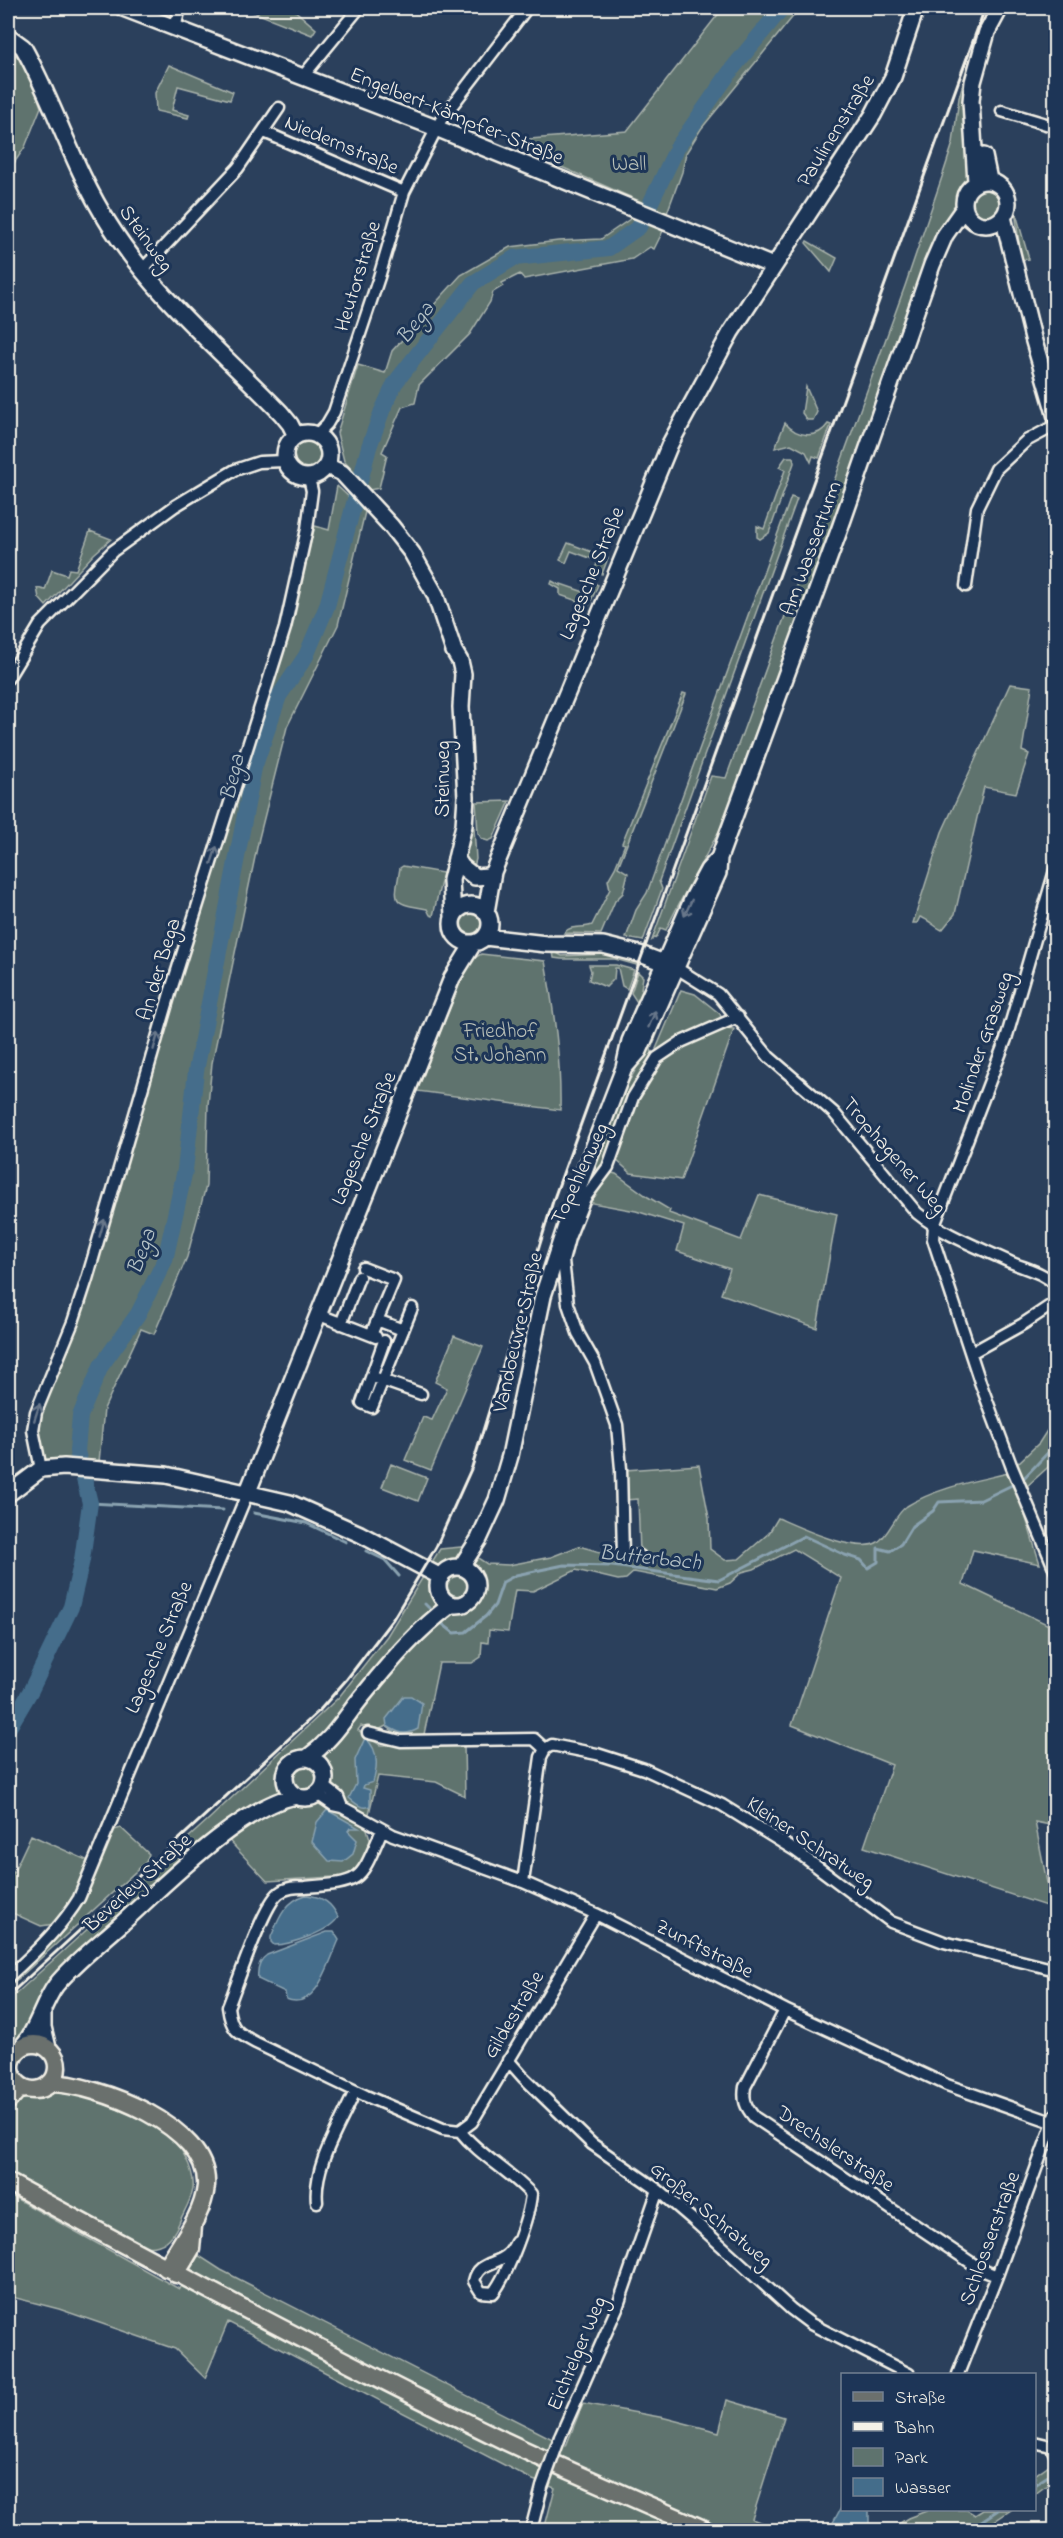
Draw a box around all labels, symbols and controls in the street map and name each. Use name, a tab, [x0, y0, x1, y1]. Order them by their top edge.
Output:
street label: Engelbert-Kämpfer-Straße	[344, 60, 568, 176]
street label: Paulinenstraße	[790, 69, 884, 193]
street label: Niedernstraße	[279, 108, 404, 184]
park label: Wall	[612, 150, 646, 180]
street label: Steinweg	[109, 199, 180, 280]
street label: Heutorstraße	[328, 217, 390, 335]
water label: Bega	[389, 295, 444, 352]
street label: Am Wasserturm	[774, 477, 850, 620]
street label: Lagesche Straße	[552, 502, 635, 646]
street label: Steinweg	[429, 741, 461, 817]
water label: Bega	[213, 750, 255, 804]
one-way arrow	[209, 846, 220, 865]
one-way arrow	[682, 898, 694, 916]
street label: An der Bega	[130, 915, 192, 1025]
street label: Molinder Grasweg	[946, 968, 1024, 1118]
one-way arrow	[647, 1010, 658, 1029]
park label: Friedhof St. Johann	[454, 1017, 546, 1071]
one-way arrow	[151, 1032, 162, 1051]
street label: Lagesche Straße	[324, 1067, 407, 1211]
street label: Trophagener Weg	[832, 1091, 953, 1223]
street label: Topehlenweg	[544, 1118, 619, 1230]
one-way arrow	[97, 1219, 108, 1238]
water label: Bega	[120, 1224, 166, 1279]
street label: Vandoeuvre Straße	[486, 1249, 552, 1417]
one-way arrow	[32, 1403, 43, 1422]
water label: Butterbach	[597, 1538, 703, 1580]
street label: Lagesche Straße	[118, 1576, 203, 1720]
street label: Kleiner Schratweg	[739, 1790, 880, 1899]
street label: Beverley Straße	[77, 1826, 201, 1943]
street label: Zunftstraße	[650, 1912, 759, 1988]
street label: Gildestraße	[477, 1965, 553, 2065]
street label: Drechslerstraße	[769, 2098, 900, 2201]
street label: Großer Schratweg	[641, 2155, 779, 2278]
street label: Schlosserstraße	[953, 2167, 1029, 2310]
street label: Eichtelger Weg	[540, 2292, 617, 2416]
legend	[841, 2373, 1036, 2511]
text: Straße	[895, 2386, 946, 2412]
text: Bahn	[894, 2416, 934, 2442]
text: Park	[895, 2446, 928, 2472]
text: Wasser	[895, 2476, 951, 2502]

